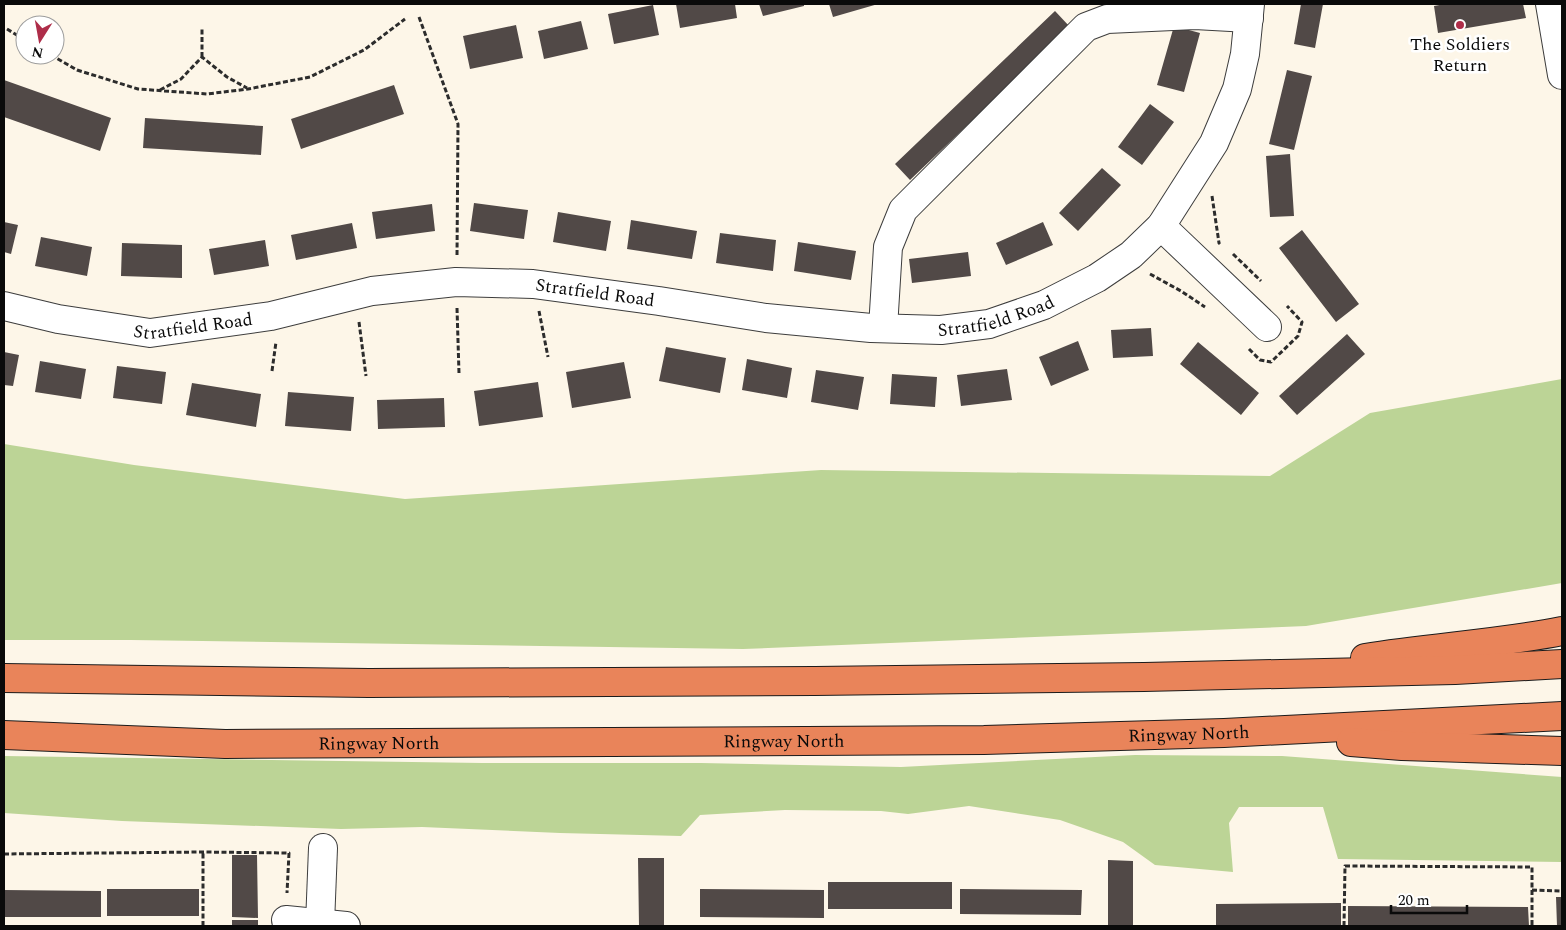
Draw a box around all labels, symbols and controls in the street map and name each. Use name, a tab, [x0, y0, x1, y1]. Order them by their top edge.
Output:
north arrow	[15, 15, 65, 65]
marker: The Soldiers Return	[1454, 19, 1466, 31]
place label: The Soldiers Return	[1410, 31, 1510, 79]
text: N	[30, 41, 45, 64]
street label: Stratfield Road	[534, 271, 656, 314]
street label: Stratfield Road	[936, 288, 1059, 344]
street label: Stratfield Road	[132, 305, 254, 346]
street label: Ringway North	[1128, 718, 1250, 749]
street label: Ringway North	[723, 727, 845, 755]
street label: Ringway North	[318, 729, 440, 757]
scale bar	[1391, 882, 1467, 914]
text: 20 m	[1398, 889, 1430, 912]

